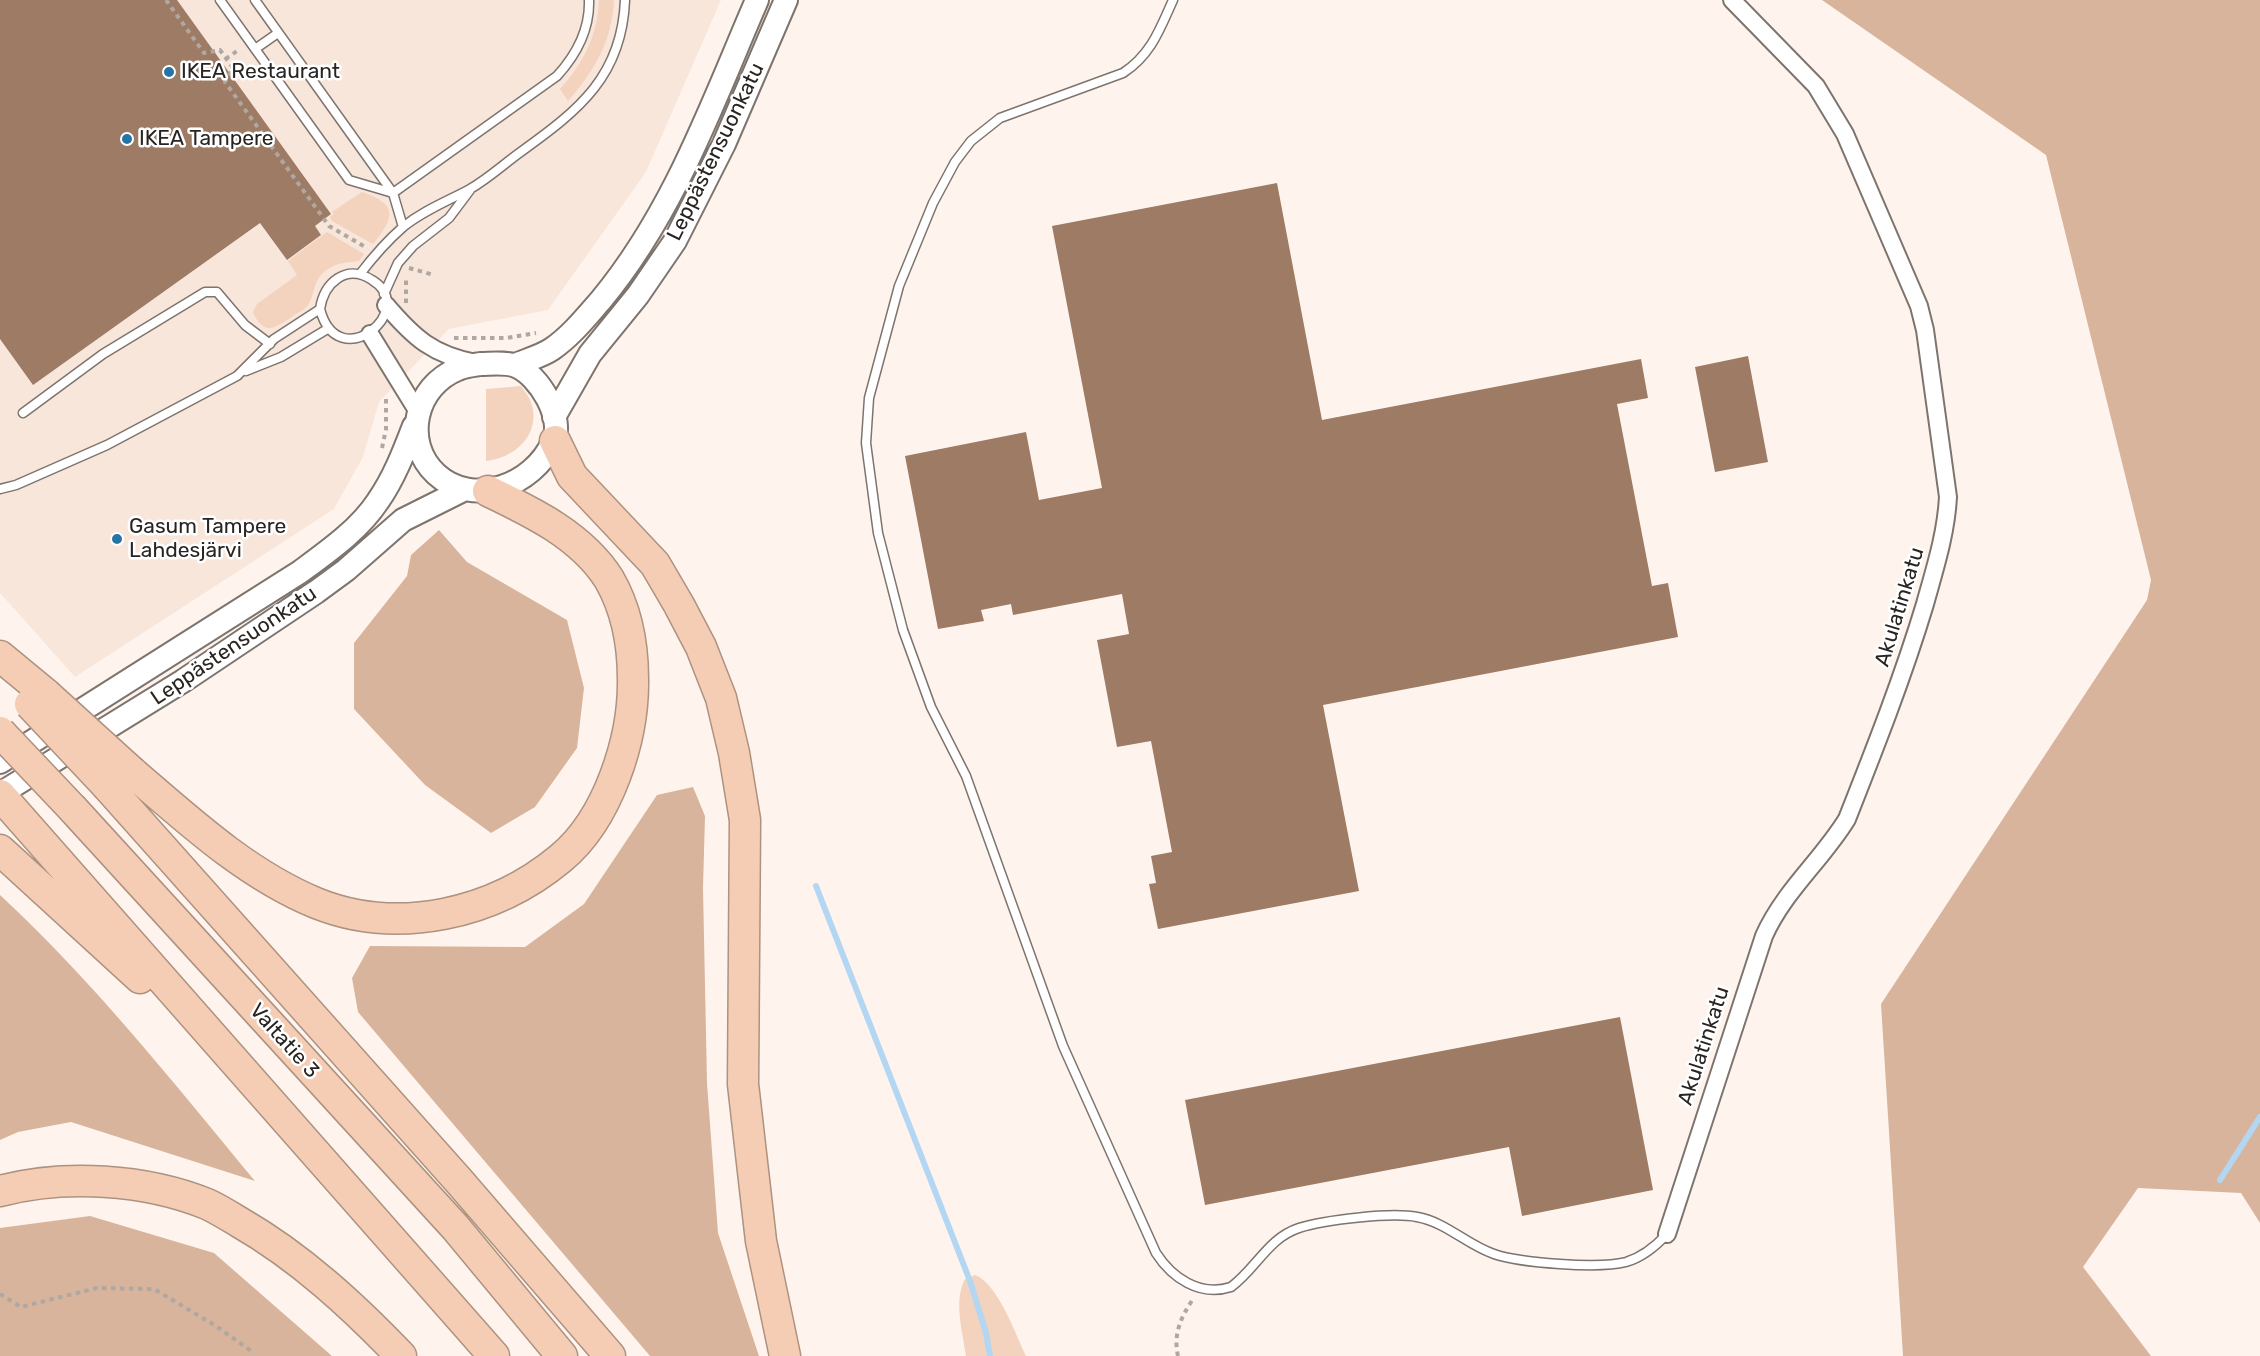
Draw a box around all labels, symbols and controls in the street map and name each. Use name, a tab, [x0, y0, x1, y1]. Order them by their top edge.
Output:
place label: IKEA Restaurant	[181, 59, 340, 85]
street label: Leppästensuonkatu	[662, 59, 770, 245]
marker: IKEA Restaurant	[162, 65, 176, 79]
place label: IKEA Tampere	[139, 126, 274, 152]
marker: IKEA Tampere	[120, 132, 134, 146]
place label: Gasum Tampere Lahdesjärvi	[129, 514, 286, 564]
marker: Gasum Tampere Lahdesjärvi	[110, 532, 124, 546]
street label: Akulatinkatu	[1870, 544, 1930, 670]
street label: Leppästensuonkatu	[146, 581, 322, 711]
street label: Akulatinkatu	[1673, 984, 1735, 1108]
street label: Valtatie 3	[244, 998, 324, 1084]

